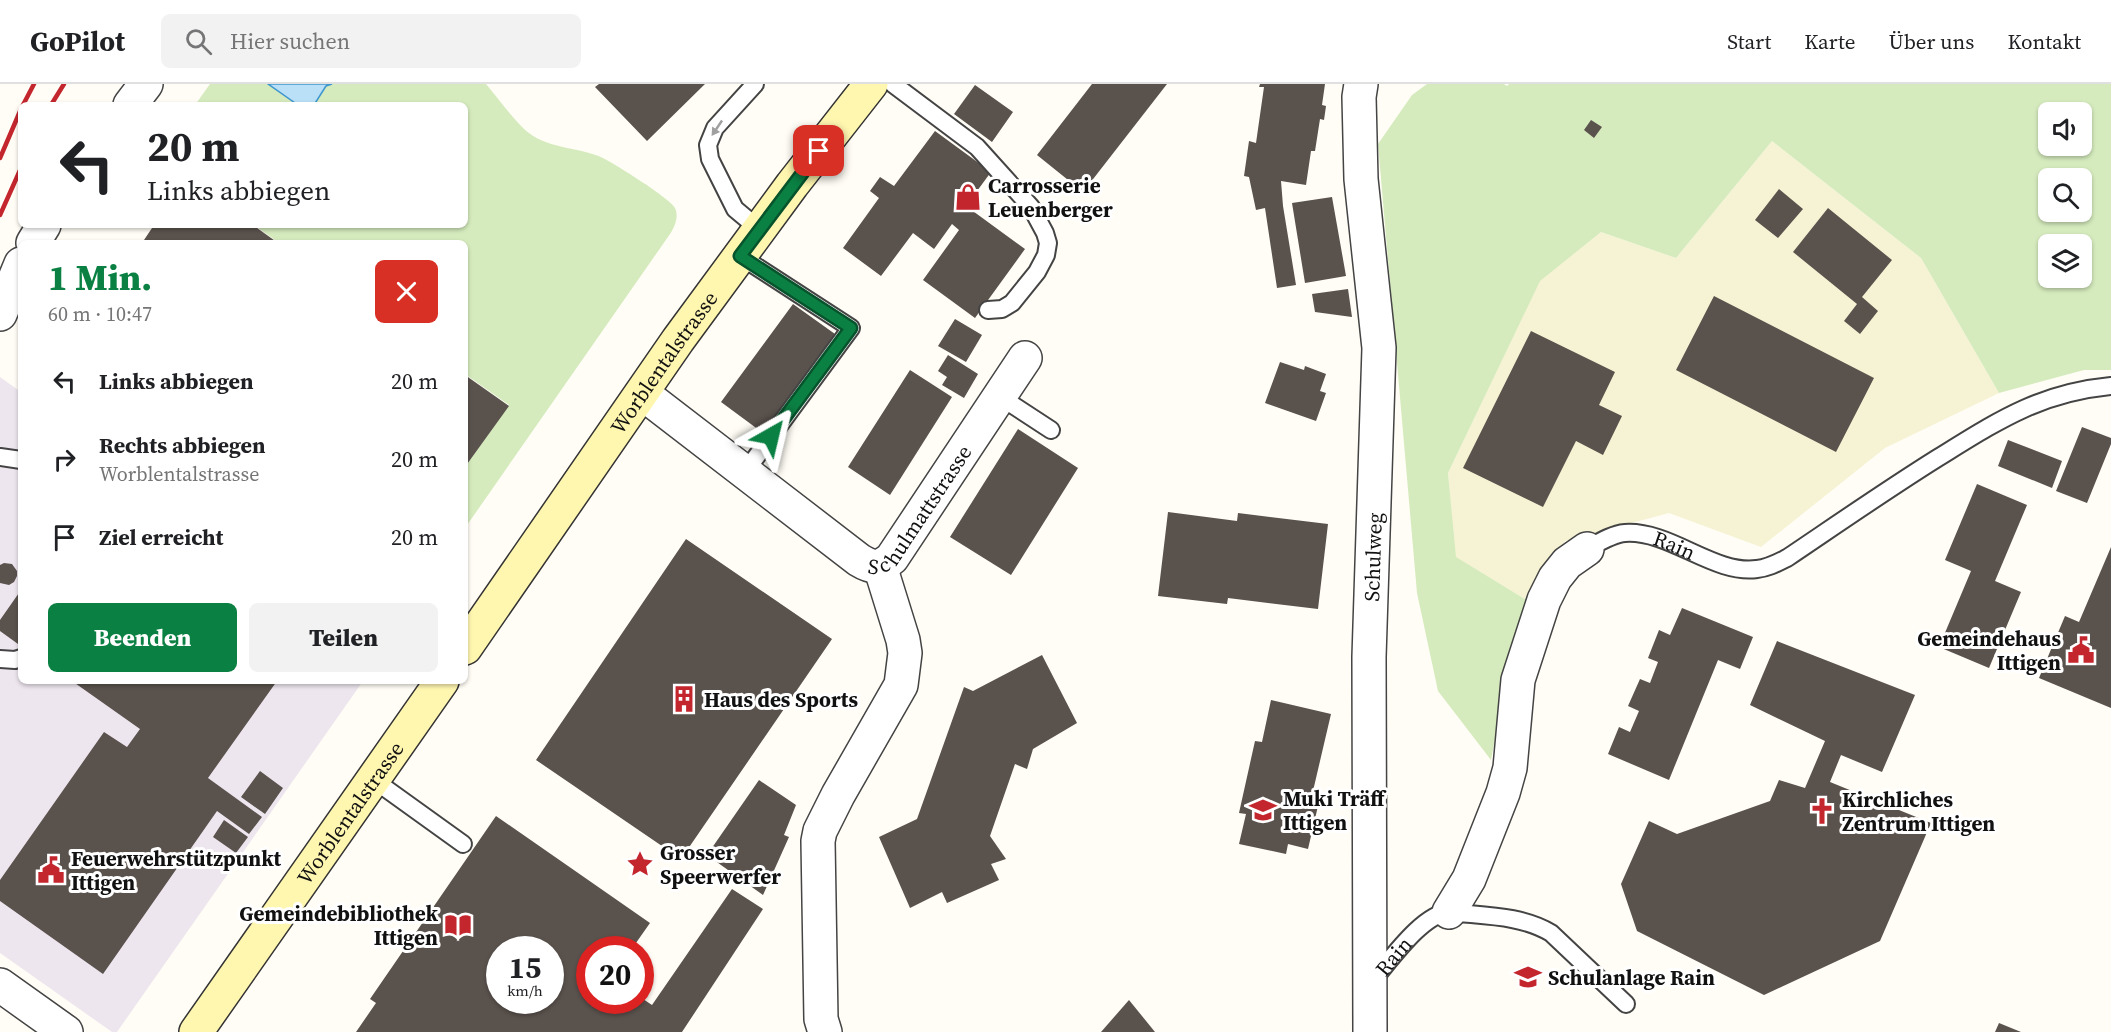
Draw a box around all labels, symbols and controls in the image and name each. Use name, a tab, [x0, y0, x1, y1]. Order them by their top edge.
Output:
search box	[161, 14, 581, 68]
text: GoPilot	[30, 22, 125, 60]
icon: search	[182, 25, 215, 58]
text: Hier suchen	[230, 26, 350, 56]
text: Start	[1727, 27, 1771, 56]
text: Karte	[1804, 27, 1855, 56]
text: Über uns	[1888, 27, 1974, 56]
text: Kontakt	[2007, 27, 2081, 56]
map controls	[2038, 102, 2092, 288]
button: sound	[2038, 102, 2092, 156]
text: 20 m	[147, 117, 240, 175]
one-way arrow	[711, 120, 723, 136]
pin	[793, 125, 844, 176]
icon: left	[48, 126, 126, 204]
icon: arrive	[802, 134, 835, 167]
button: search	[2038, 168, 2092, 222]
place label: Carrosserie Leuenberger	[988, 171, 1113, 224]
text: Links abbiegen	[147, 172, 330, 209]
shop icon: Carrosserie Leuenberger	[953, 182, 983, 212]
button: layers	[2038, 234, 2092, 288]
text: 1 Min.	[48, 253, 152, 302]
button: close	[375, 260, 438, 323]
street label: Worblentalstrasse	[603, 285, 724, 439]
text: 60 m · 10:47	[48, 300, 152, 328]
icon: left	[48, 365, 81, 398]
text: Links abbiegen	[99, 366, 254, 396]
text: 20 m	[391, 366, 438, 396]
position arrow	[739, 404, 803, 468]
text: Rechts abbiegen	[99, 430, 266, 460]
street label: Schulmattstrasse	[866, 439, 978, 581]
icon: right	[48, 443, 81, 476]
text: 20 m	[391, 444, 438, 474]
text: Worblentalstrasse	[99, 460, 259, 488]
street label: Schulweg	[1357, 512, 1389, 602]
icon: arrive	[48, 521, 81, 554]
text: Ziel erreicht	[99, 522, 223, 552]
text: 20 m	[391, 522, 438, 552]
street label: Rain	[1650, 523, 1701, 567]
button: Beenden	[48, 603, 237, 672]
button: Teilen	[249, 603, 438, 672]
place label: Gemeindehaus Ittigen	[1917, 624, 2061, 677]
public building icon: Gemeindehaus Ittigen	[2066, 635, 2096, 665]
building icon: Haus des Sports	[669, 684, 699, 714]
place label: Haus des Sports	[704, 685, 858, 714]
street label: Worblentalstrasse	[290, 735, 410, 890]
place label: Muki Träff Ittigen	[1283, 784, 1387, 837]
place label: Kirchliches Zentrum Ittigen	[1842, 785, 1995, 838]
school or university icon: Muki Träff Ittigen	[1248, 795, 1278, 825]
church icon: Kirchliches Zentrum Ittigen	[1807, 796, 1837, 826]
place label: Grosser Speerwerfer	[660, 838, 781, 891]
place label: Feuerwehrstützpunkt Ittigen	[71, 844, 282, 897]
place icon: Grosser Speerwerfer	[625, 849, 655, 879]
public building icon: Feuerwehrstützpunkt Ittigen	[36, 855, 66, 885]
place label: Gemeindebibliothek Ittigen	[239, 899, 438, 952]
library icon: Gemeindebibliothek Ittigen	[443, 910, 473, 940]
street label: Rain	[1368, 929, 1418, 982]
speed limit sign: 20	[576, 936, 654, 1014]
text: 15	[509, 947, 541, 988]
school or university icon: Schulanlage Rain	[1513, 962, 1543, 992]
place label: Schulanlage Rain	[1548, 963, 1715, 992]
text: km/h	[507, 980, 543, 1001]

